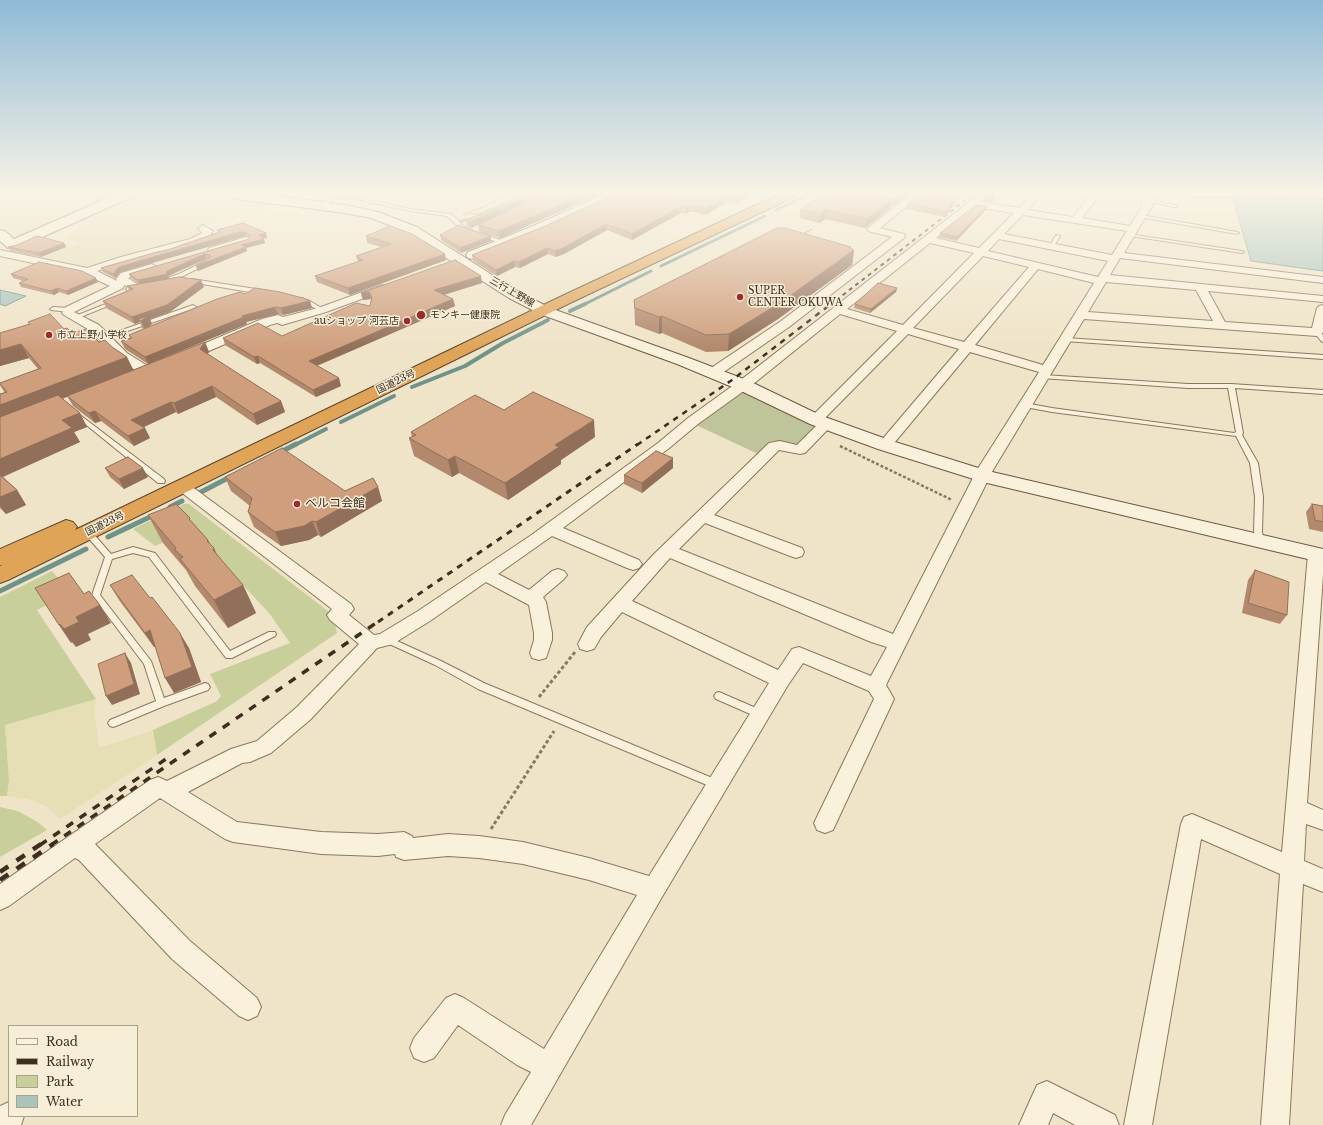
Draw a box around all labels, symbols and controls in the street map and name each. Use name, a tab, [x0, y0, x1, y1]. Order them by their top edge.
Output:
street label: 三行上野線	[487, 274, 537, 310]
place label: SUPER CENTER OKUWA	[748, 285, 843, 308]
marker: SUPER CENTER OKUWA	[735, 292, 745, 302]
marker: モンキー健康院	[415, 309, 427, 321]
place label: モンキー健康院	[430, 309, 500, 321]
place label: auショップ 河芸店	[314, 315, 399, 327]
marker: auショップ 河芸店	[402, 316, 412, 326]
place label: 市立上野小学校	[57, 329, 127, 341]
marker: 市立上野小学校	[44, 330, 54, 340]
street label: 国道23号	[374, 367, 418, 397]
place label: ベルコ会館	[305, 497, 365, 511]
marker: ベルコ会館	[292, 499, 302, 509]
street label: 国道23号	[83, 509, 127, 539]
legend	[8, 1025, 138, 1117]
text: Road	[46, 1034, 78, 1049]
text: Railway	[46, 1054, 94, 1069]
text: Park	[46, 1074, 74, 1089]
text: Water	[46, 1094, 83, 1109]

